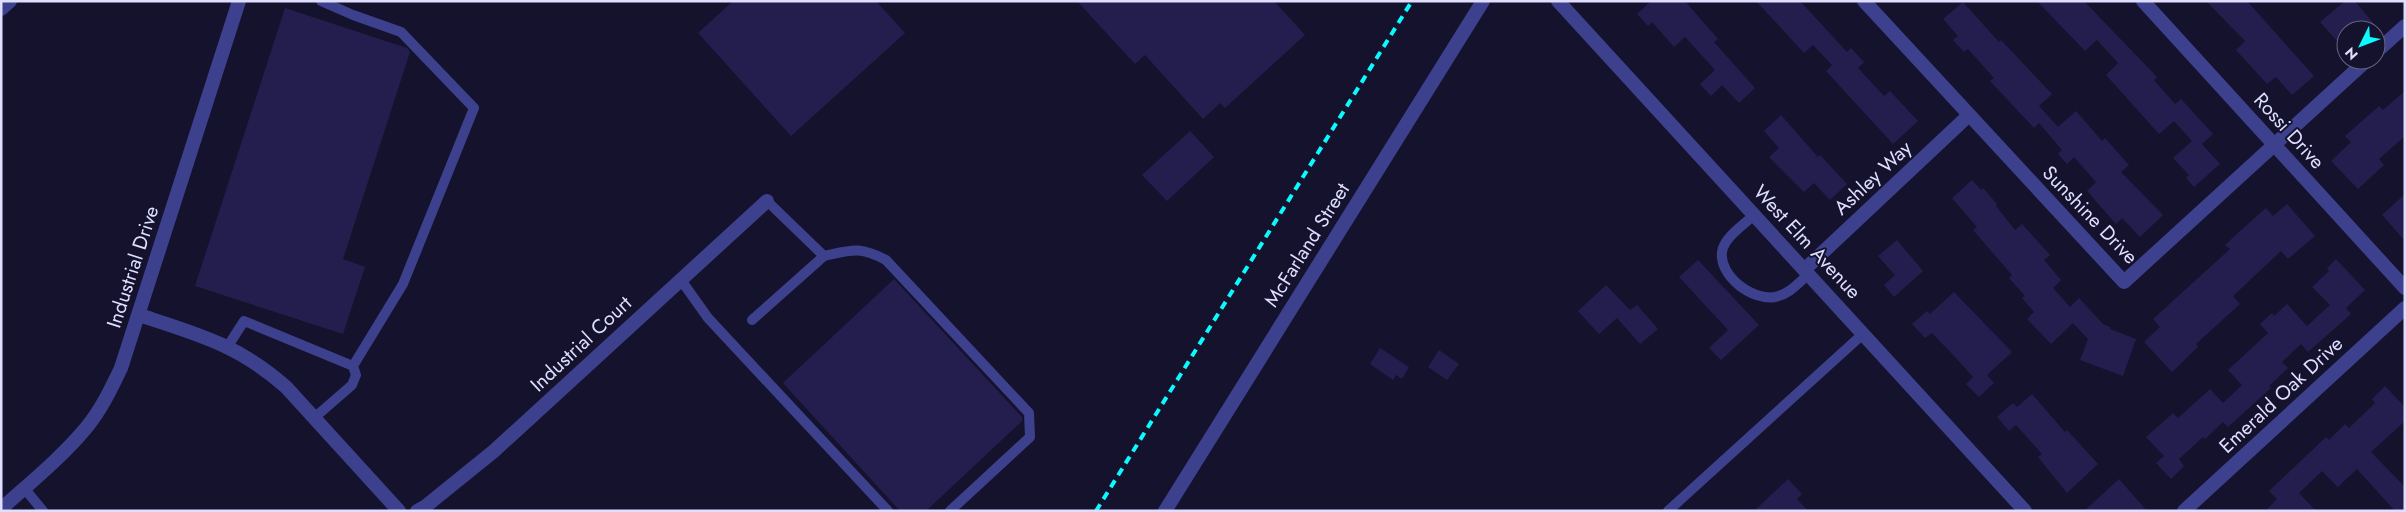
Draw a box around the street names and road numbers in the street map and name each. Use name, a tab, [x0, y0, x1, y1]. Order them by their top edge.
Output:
street label: Rossi Drive	[2247, 86, 2331, 176]
street label: Ashley Way	[1828, 134, 1919, 222]
street label: Sunshine Drive	[2035, 159, 2145, 271]
street label: McFarland Street	[1257, 177, 1357, 313]
street label: West Elm Avenue	[1746, 178, 1868, 306]
street label: Industrial Drive	[100, 202, 166, 332]
street label: Industrial Court	[524, 289, 638, 399]
street label: Emerald Oak Drive	[2213, 330, 2349, 460]

